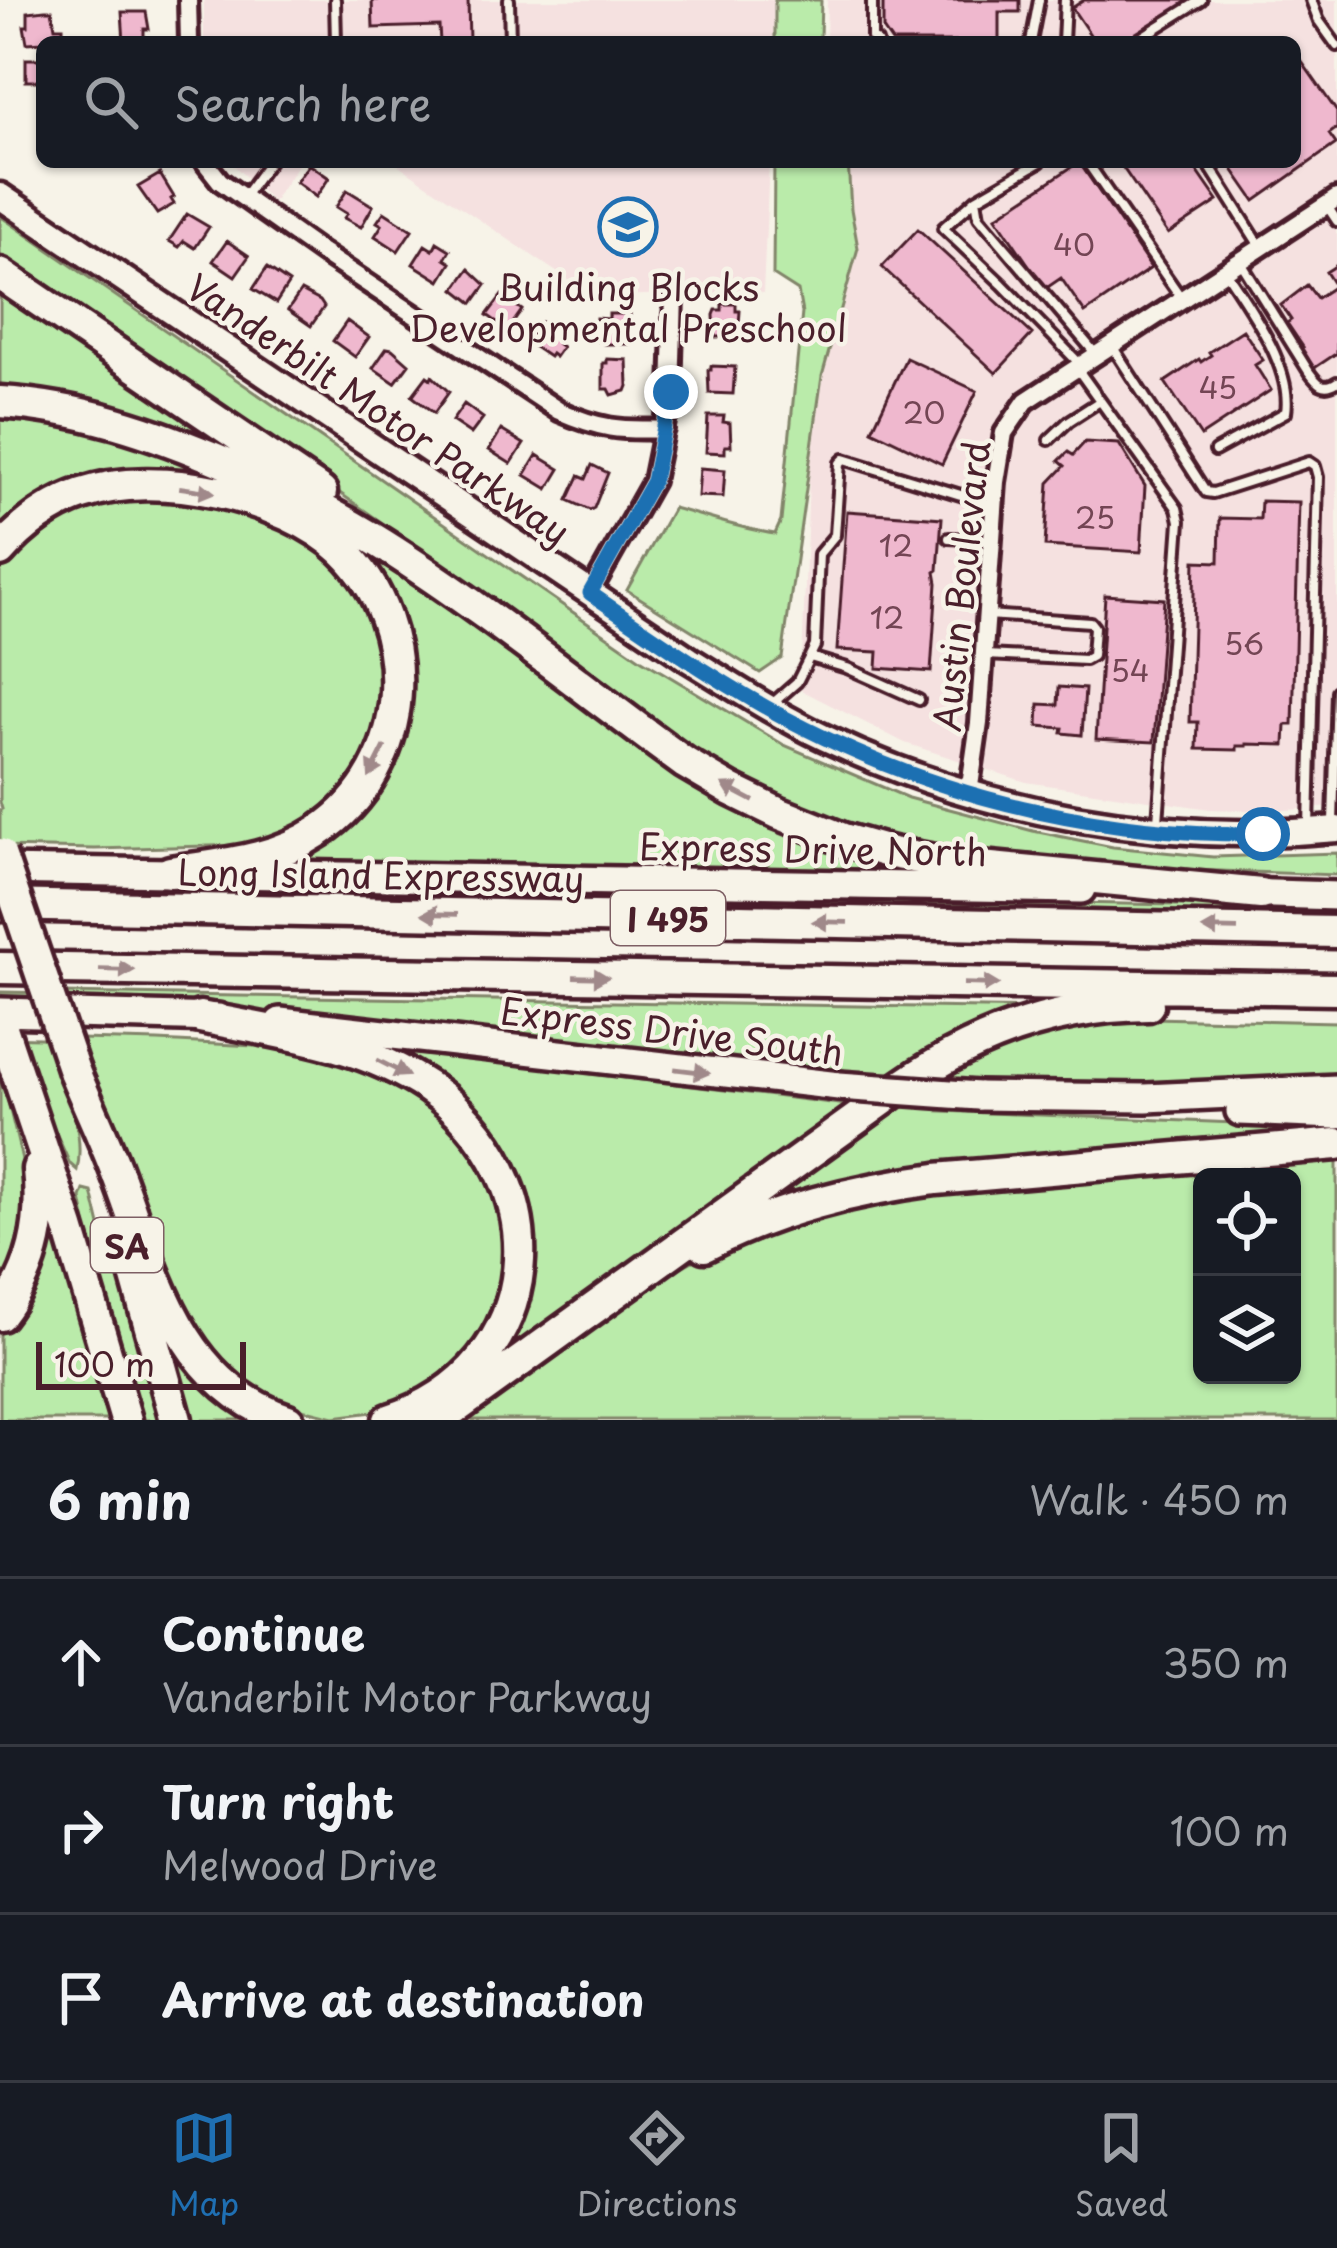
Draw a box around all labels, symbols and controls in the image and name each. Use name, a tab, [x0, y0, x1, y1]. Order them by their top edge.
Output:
search box	[36, 36, 1301, 168]
text: Search here	[174, 68, 431, 136]
icon: search	[78, 69, 144, 135]
school or university icon: Building Blocks Developmental Preschool	[597, 196, 659, 258]
house number: 40	[1053, 221, 1095, 266]
street label: Vanderbilt Motor Parkway	[176, 259, 582, 557]
place label: Building Blocks Developmental Preschool	[409, 259, 847, 354]
house number: 45	[1199, 364, 1237, 409]
route end	[644, 365, 698, 419]
house number: 20	[903, 389, 945, 434]
street label: Austin Boulevard	[918, 438, 1002, 734]
one-way arrow	[178, 481, 216, 500]
house number: 25	[1075, 494, 1115, 539]
house number: 12	[879, 522, 913, 567]
house number: 12	[870, 594, 904, 639]
house number: 56	[1224, 620, 1264, 665]
house number: 54	[1110, 647, 1150, 692]
one-way arrow	[367, 745, 387, 779]
one-way arrow	[720, 783, 755, 804]
route start	[1236, 807, 1290, 861]
street label: Express Drive North	[639, 818, 987, 878]
street label: Long Island Expressway	[177, 843, 585, 905]
road number: I 495	[611, 891, 725, 945]
one-way arrow	[420, 904, 458, 924]
one-way arrow	[810, 912, 848, 931]
one-way arrow	[1200, 920, 1238, 939]
one-way arrow	[99, 960, 137, 980]
one-way arrow	[573, 968, 611, 987]
one-way arrow	[963, 974, 1001, 993]
street label: Express Drive South	[498, 982, 846, 1078]
one-way arrow	[376, 1057, 411, 1077]
one-way arrow	[674, 1061, 711, 1080]
map controls	[1193, 1168, 1301, 1384]
button: locate	[1193, 1168, 1301, 1276]
road number: SA	[91, 1218, 163, 1272]
button: layers	[1193, 1276, 1301, 1384]
scale bar	[36, 1336, 246, 1389]
text: 100 m	[54, 1338, 155, 1388]
text: 6 min	[48, 1460, 192, 1537]
text: Walk · 450 m	[1030, 1469, 1289, 1528]
text: Continue	[162, 1598, 365, 1666]
icon: ahead	[48, 1629, 114, 1695]
text: 350 m	[1162, 1632, 1289, 1691]
text: Vanderbilt Motor Parkway	[162, 1666, 652, 1725]
text: Turn right	[162, 1766, 394, 1834]
icon: right	[48, 1797, 114, 1863]
text: 100 m	[1170, 1800, 1289, 1859]
text: Melwood Drive	[162, 1834, 438, 1893]
text: Arrive at destination	[162, 1964, 645, 2032]
icon: arrive	[48, 1965, 114, 2031]
tab: Map	[169, 2105, 239, 2227]
tab: Directions	[577, 2105, 737, 2227]
tab: Saved	[1075, 2105, 1168, 2227]

